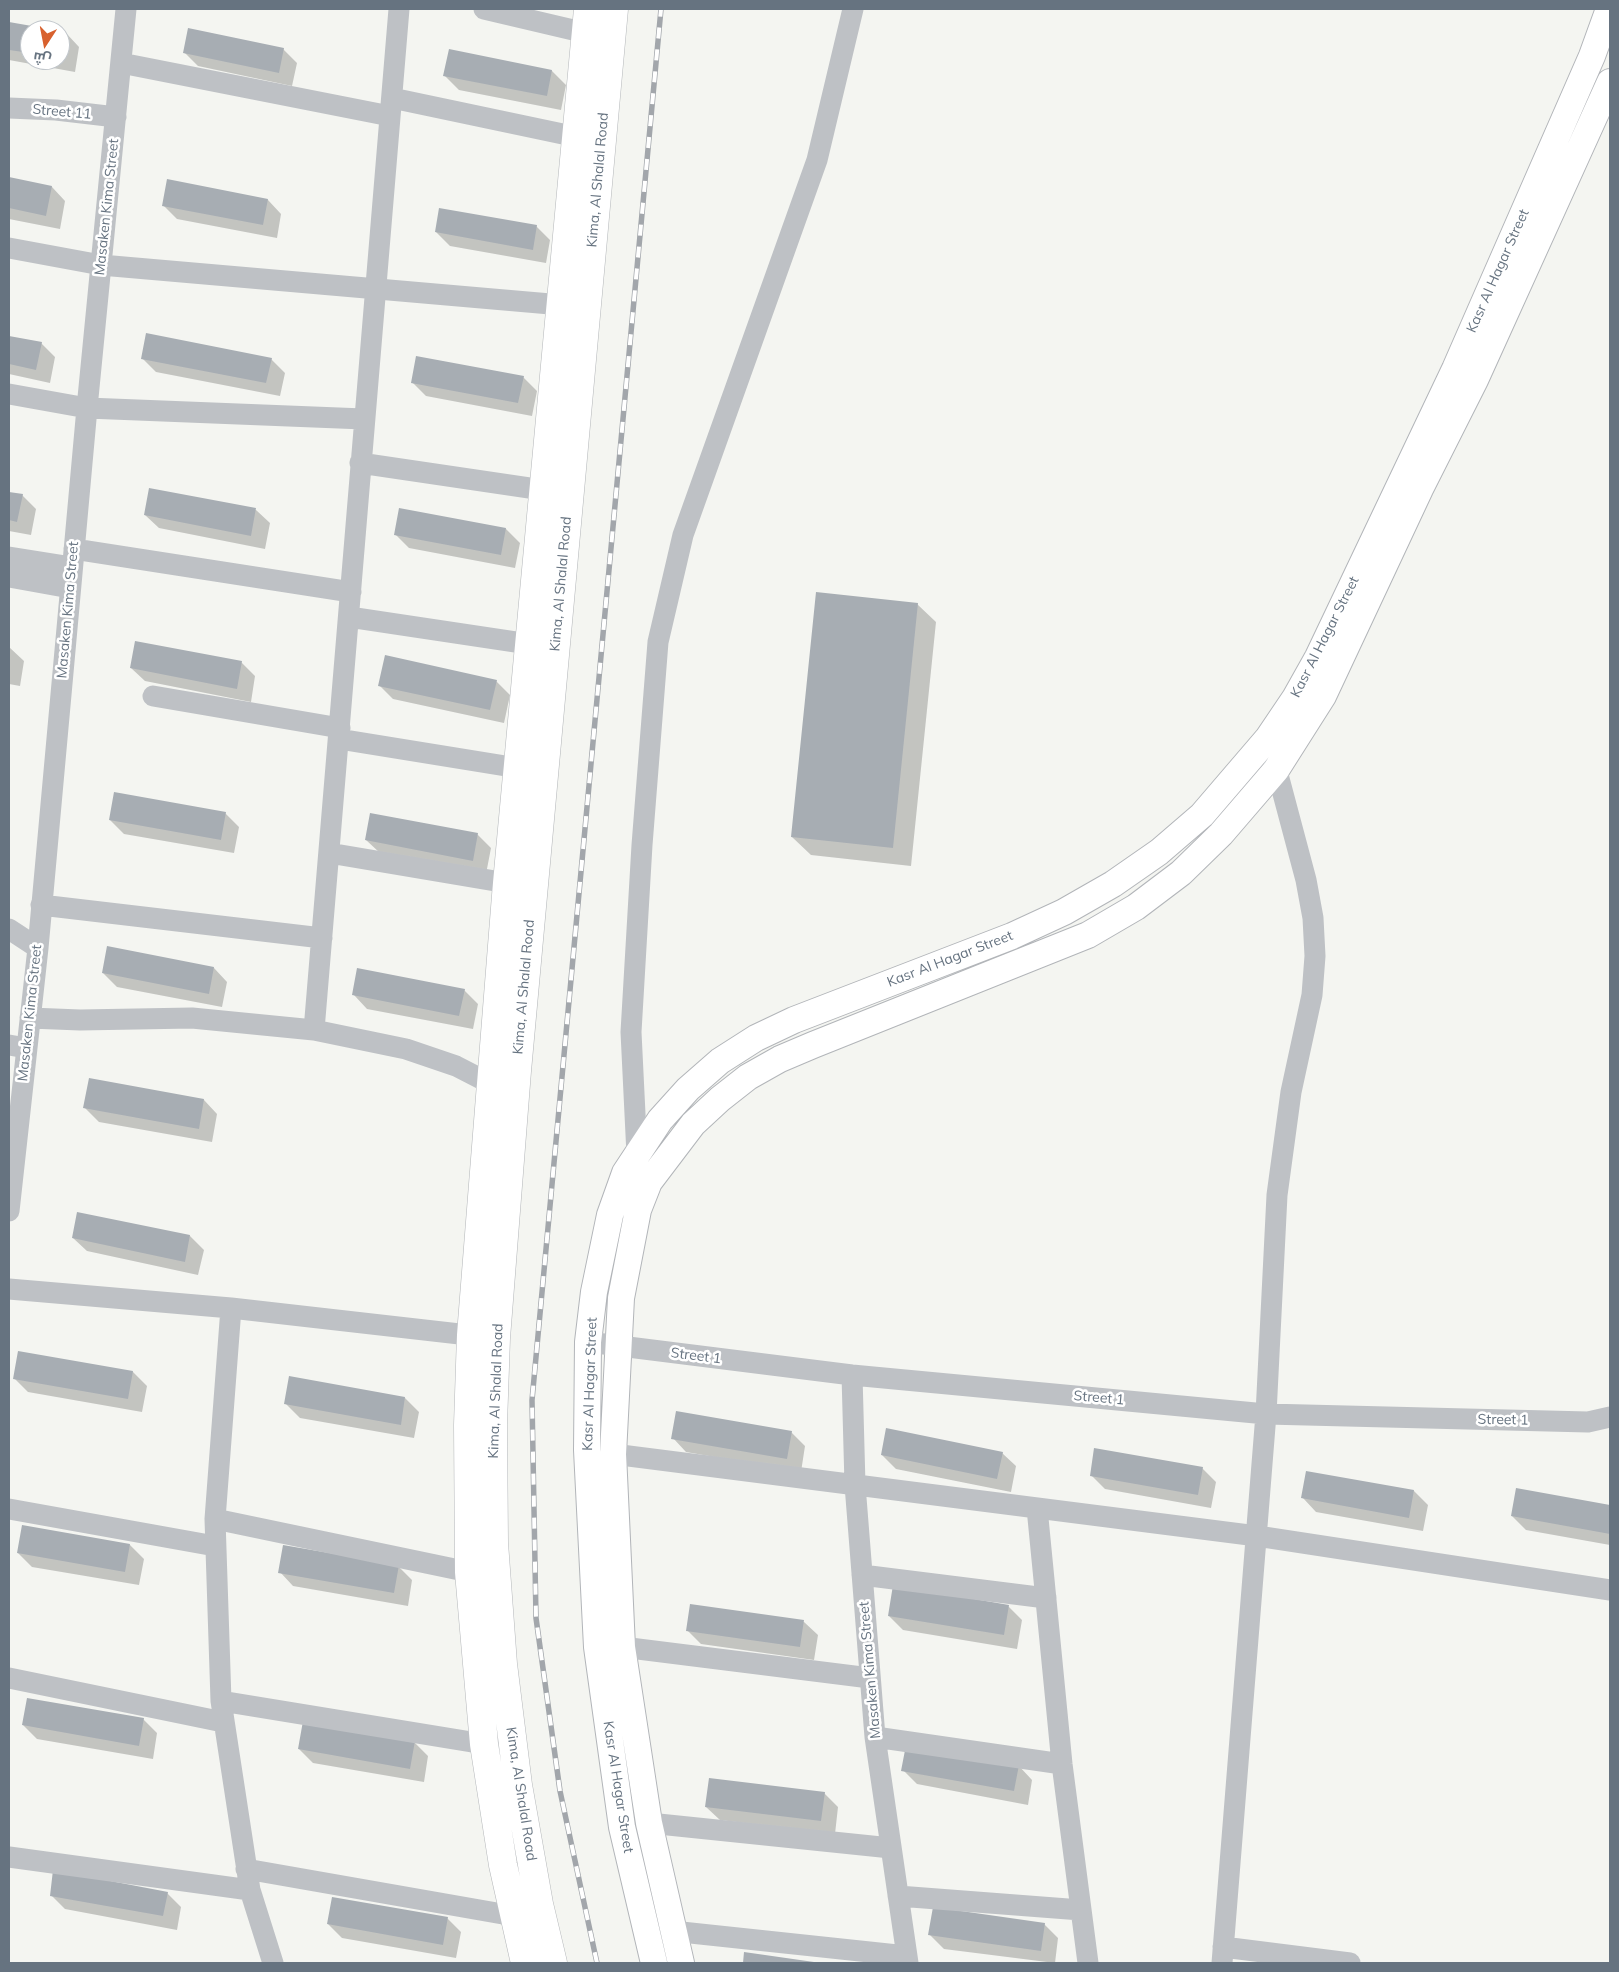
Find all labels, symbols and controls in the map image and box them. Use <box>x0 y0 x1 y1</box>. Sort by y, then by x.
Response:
north arrow <box>20 20 70 70</box>
text: ش <box>32 48 53 69</box>
street label: Street 11 <box>32 101 92 123</box>
street label: Kima, Al Shalal Road <box>584 112 612 248</box>
street label: Masaken Kima Street <box>91 138 123 276</box>
street label: Kasr Al Hagar Street <box>1463 207 1533 335</box>
street label: Kima, Al Shalal Road <box>547 516 575 652</box>
street label: Masaken Kima Street <box>54 541 82 679</box>
street label: Kasr Al Hagar Street <box>1287 574 1363 700</box>
street label: Kima, Al Shalal Road <box>510 919 538 1055</box>
street label: Kasr Al Hagar Street <box>885 927 1015 991</box>
street label: Masaken Kima Street <box>14 944 46 1082</box>
street label: Kasr Al Hagar Street <box>579 1317 601 1451</box>
street label: Kima, Al Shalal Road <box>485 1323 507 1459</box>
street label: Street 1 <box>670 1345 722 1367</box>
street label: Street 1 <box>1073 1387 1125 1409</box>
street label: Street 1 <box>1477 1411 1529 1429</box>
street label: Masaken Kima Street <box>856 1601 884 1739</box>
street label: Kasr Al Hagar Street <box>599 1720 637 1854</box>
street label: Kima, Al Shalal Road <box>502 1726 540 1862</box>

